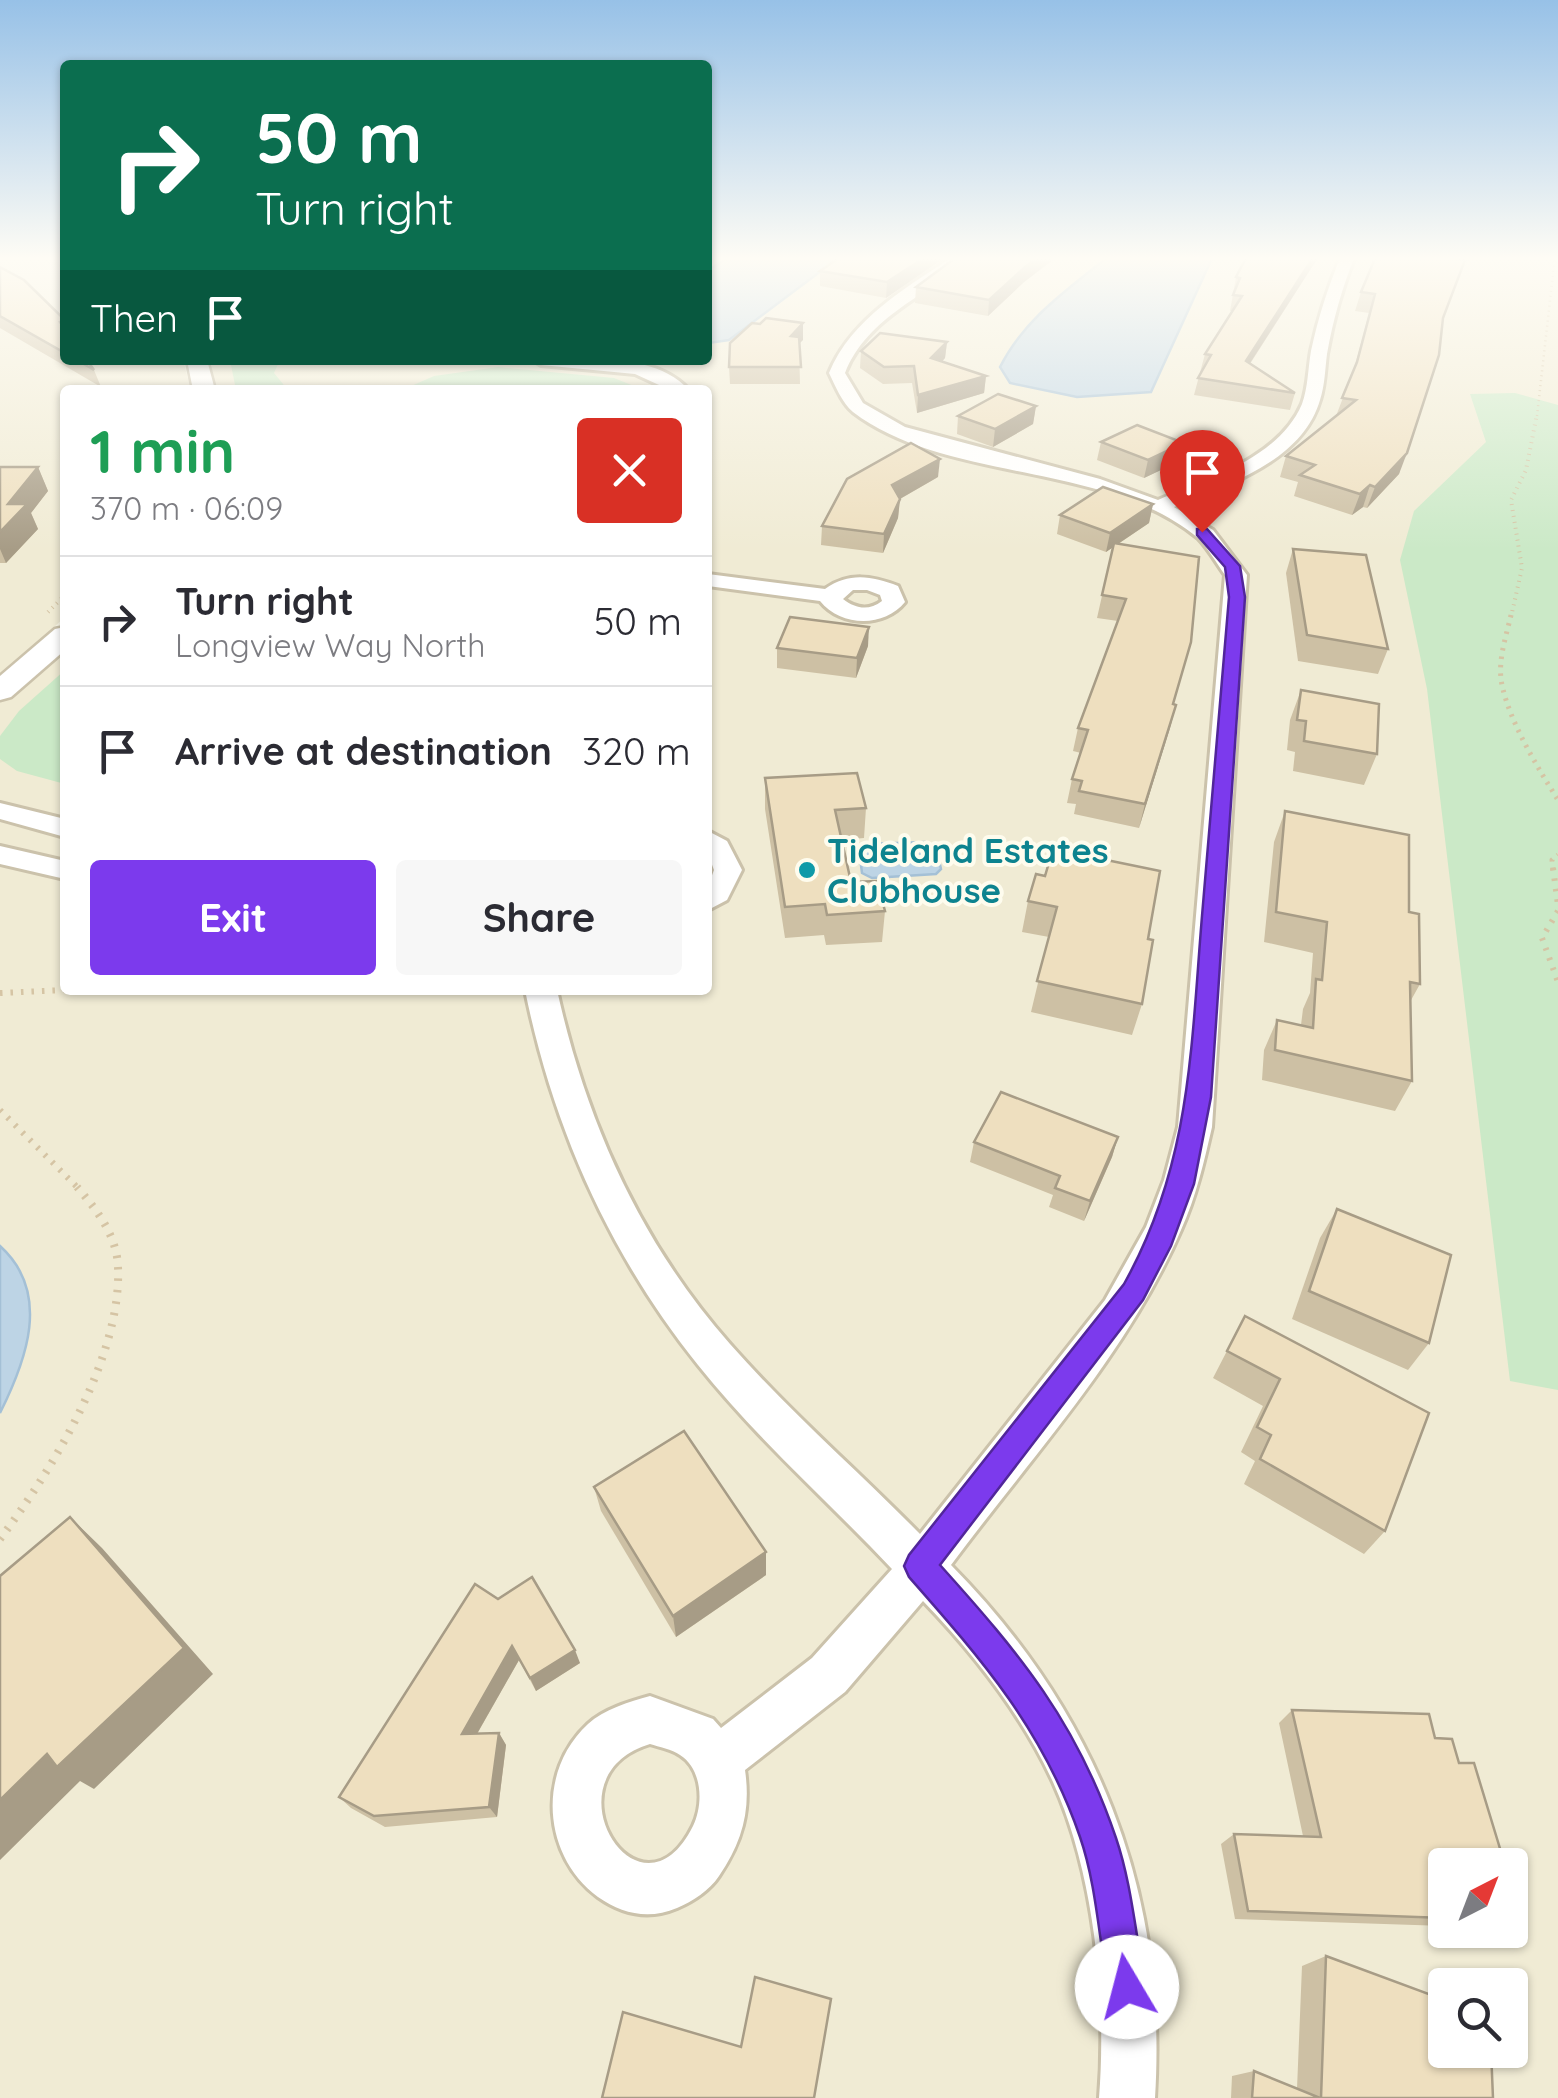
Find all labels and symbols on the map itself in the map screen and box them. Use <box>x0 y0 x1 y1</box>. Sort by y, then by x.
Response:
pin <box>1160 430 1245 533</box>
place label: Tideland Estates Clubhouse <box>827 828 1109 912</box>
marker: Tideland Estates Clubhouse <box>796 859 818 881</box>
north arrow <box>1428 1848 1528 1948</box>
position arrow <box>1075 1935 1179 2039</box>

